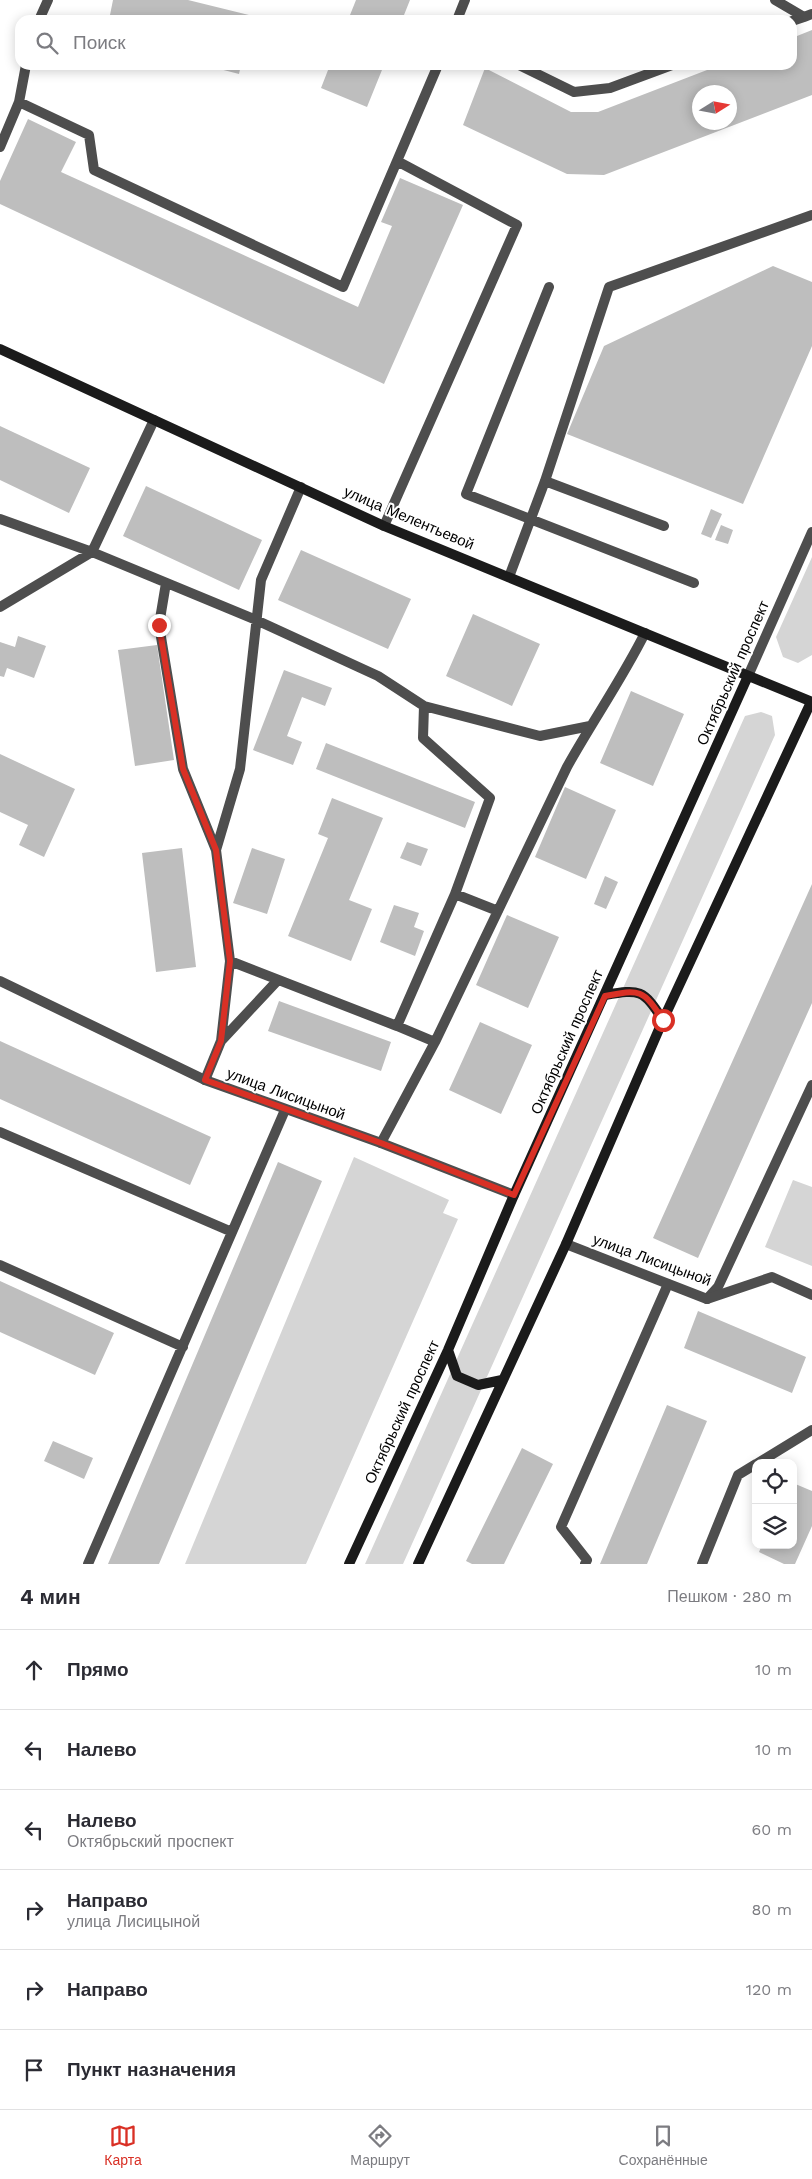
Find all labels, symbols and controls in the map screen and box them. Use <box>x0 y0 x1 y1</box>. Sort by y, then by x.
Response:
search box <box>15 15 797 70</box>
icon: search <box>33 29 61 57</box>
text: Поиск <box>73 31 126 54</box>
north arrow <box>692 85 737 130</box>
street label: улица Мелентьевой <box>341 482 477 554</box>
street label: Октябрьский проспект <box>693 598 773 748</box>
route end <box>148 614 171 637</box>
street label: Октябрьский проспект <box>527 967 607 1117</box>
route start <box>652 1009 675 1032</box>
street label: улица Лисицыной <box>224 1064 348 1124</box>
street label: улица Лисицыной <box>590 1230 714 1290</box>
street label: Октябрьский проспект <box>361 1337 443 1487</box>
map controls <box>752 1459 797 1549</box>
button: locate <box>752 1459 797 1504</box>
button: layers <box>752 1504 797 1549</box>
text: 4 мин <box>20 1584 81 1609</box>
text: Пешком · 280 m <box>667 1587 792 1606</box>
icon: ahead <box>20 1656 48 1684</box>
text: Прямо <box>67 1658 129 1681</box>
text: 10 m <box>755 1660 792 1679</box>
icon: left <box>20 1736 48 1764</box>
text: Налево <box>67 1738 137 1761</box>
text: 10 m <box>755 1740 792 1759</box>
text: Налево <box>67 1809 137 1832</box>
icon: left <box>20 1816 48 1844</box>
text: 60 m <box>752 1820 792 1839</box>
text: Октябрьский проспект <box>67 1832 234 1851</box>
text: Направо <box>67 1889 148 1912</box>
icon: right <box>20 1896 48 1924</box>
text: 80 m <box>751 1900 792 1919</box>
text: улица Лисицыной <box>67 1912 200 1931</box>
icon: right <box>20 1976 48 2004</box>
text: Направо <box>67 1978 148 2001</box>
text: 120 m <box>746 1980 792 1999</box>
icon: arrive <box>20 2056 48 2084</box>
text: Пункт назначения <box>67 2058 236 2081</box>
tab: Карта <box>104 2122 142 2168</box>
tab: Маршрут <box>350 2122 410 2168</box>
tab: Сохранённые <box>619 2122 708 2168</box>

